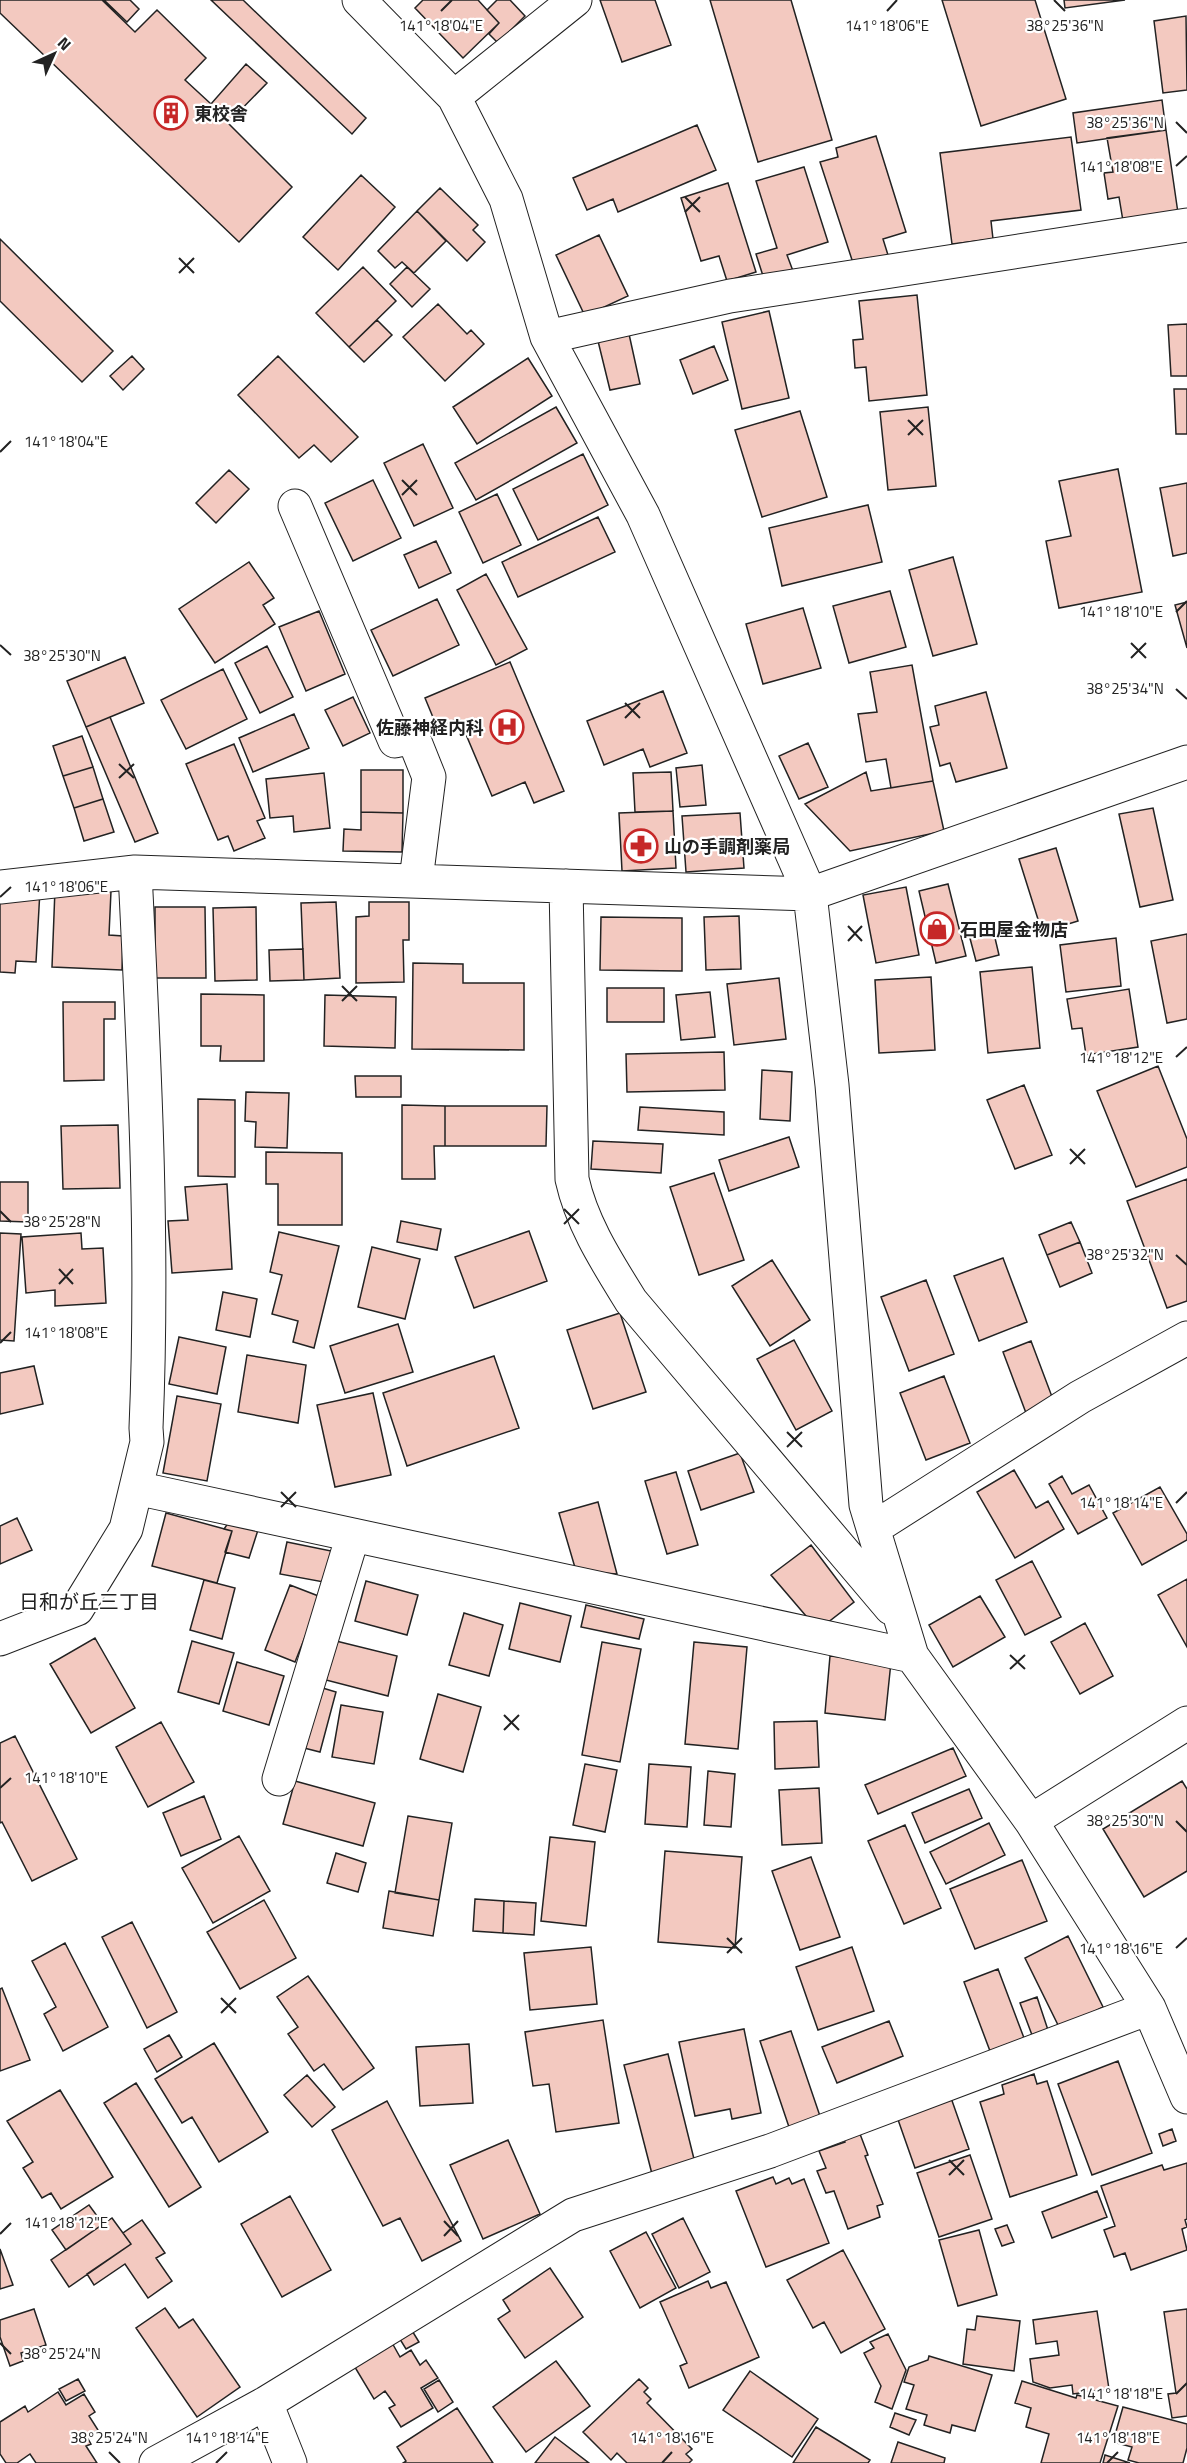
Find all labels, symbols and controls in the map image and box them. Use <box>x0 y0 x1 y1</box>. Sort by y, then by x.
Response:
text: 141°18'04"E <box>399 14 483 37</box>
text: 141°18'06"E <box>845 14 929 37</box>
text: 38°25'36"N <box>1026 14 1104 37</box>
north arrow <box>24 24 84 84</box>
text: N <box>52 31 77 56</box>
building icon: 東校舎 <box>153 95 189 131</box>
place label: 東校舎 <box>194 100 248 127</box>
text: 38°25'36"N <box>1086 111 1164 134</box>
text: 141°18'08"E <box>1079 155 1163 178</box>
text: 141°18'04"E <box>24 430 108 453</box>
text: 141°18'10"E <box>1079 600 1163 623</box>
text: 38°25'30"N <box>23 644 101 667</box>
text: 38°25'34"N <box>1086 677 1164 700</box>
hospital icon: 佐藤神経内科 <box>489 709 525 745</box>
place label: 佐藤神経内科 <box>376 714 484 741</box>
pharmacy icon: 山の手調剤薬局 <box>623 828 659 864</box>
place label: 山の手調剤薬局 <box>664 833 790 860</box>
text: 141°18'06"E <box>24 875 108 898</box>
shop icon: 石田屋金物店 <box>919 911 955 947</box>
place label: 石田屋金物店 <box>960 916 1068 943</box>
text: 141°18'12"E <box>1079 1046 1163 1069</box>
text: 38°25'28"N <box>23 1210 101 1233</box>
text: 38°25'32"N <box>1086 1243 1164 1266</box>
text: 141°18'08"E <box>24 1321 108 1344</box>
text: 141°18'14"E <box>1079 1491 1163 1514</box>
district label: 日和が丘三丁目 <box>19 1586 159 1617</box>
text: 141°18'10"E <box>24 1766 108 1789</box>
text: 38°25'30"N <box>1086 1809 1164 1832</box>
text: 141°18'16"E <box>1079 1937 1163 1960</box>
text: 141°18'12"E <box>24 2211 108 2234</box>
text: 38°25'24"N <box>23 2342 101 2365</box>
text: 141°18'18"E <box>1079 2382 1163 2405</box>
text: 38°25'24"N <box>70 2426 148 2449</box>
text: 141°18'14"E <box>185 2426 269 2449</box>
text: 141°18'16"E <box>630 2426 714 2449</box>
text: 141°18'18"E <box>1076 2426 1160 2449</box>

